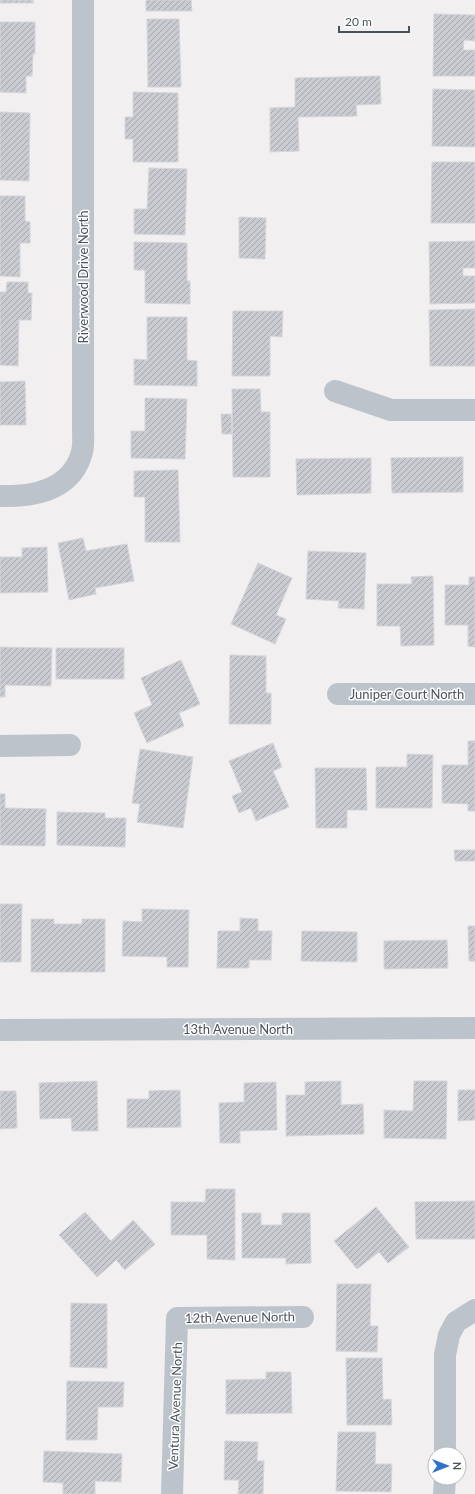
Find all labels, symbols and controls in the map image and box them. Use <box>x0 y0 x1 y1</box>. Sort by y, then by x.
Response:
scale bar <box>339 8 409 34</box>
text: 20 m <box>345 14 372 29</box>
street label: Riverwood Drive North <box>75 211 91 343</box>
street label: Juniper Court North <box>350 686 464 702</box>
street label: 13th Avenue North <box>183 1021 293 1037</box>
street label: 12th Avenue North <box>185 1308 295 1326</box>
street label: Ventura Avenue North <box>165 1342 185 1470</box>
north arrow <box>427 1446 467 1486</box>
text: N <box>451 1462 464 1470</box>

